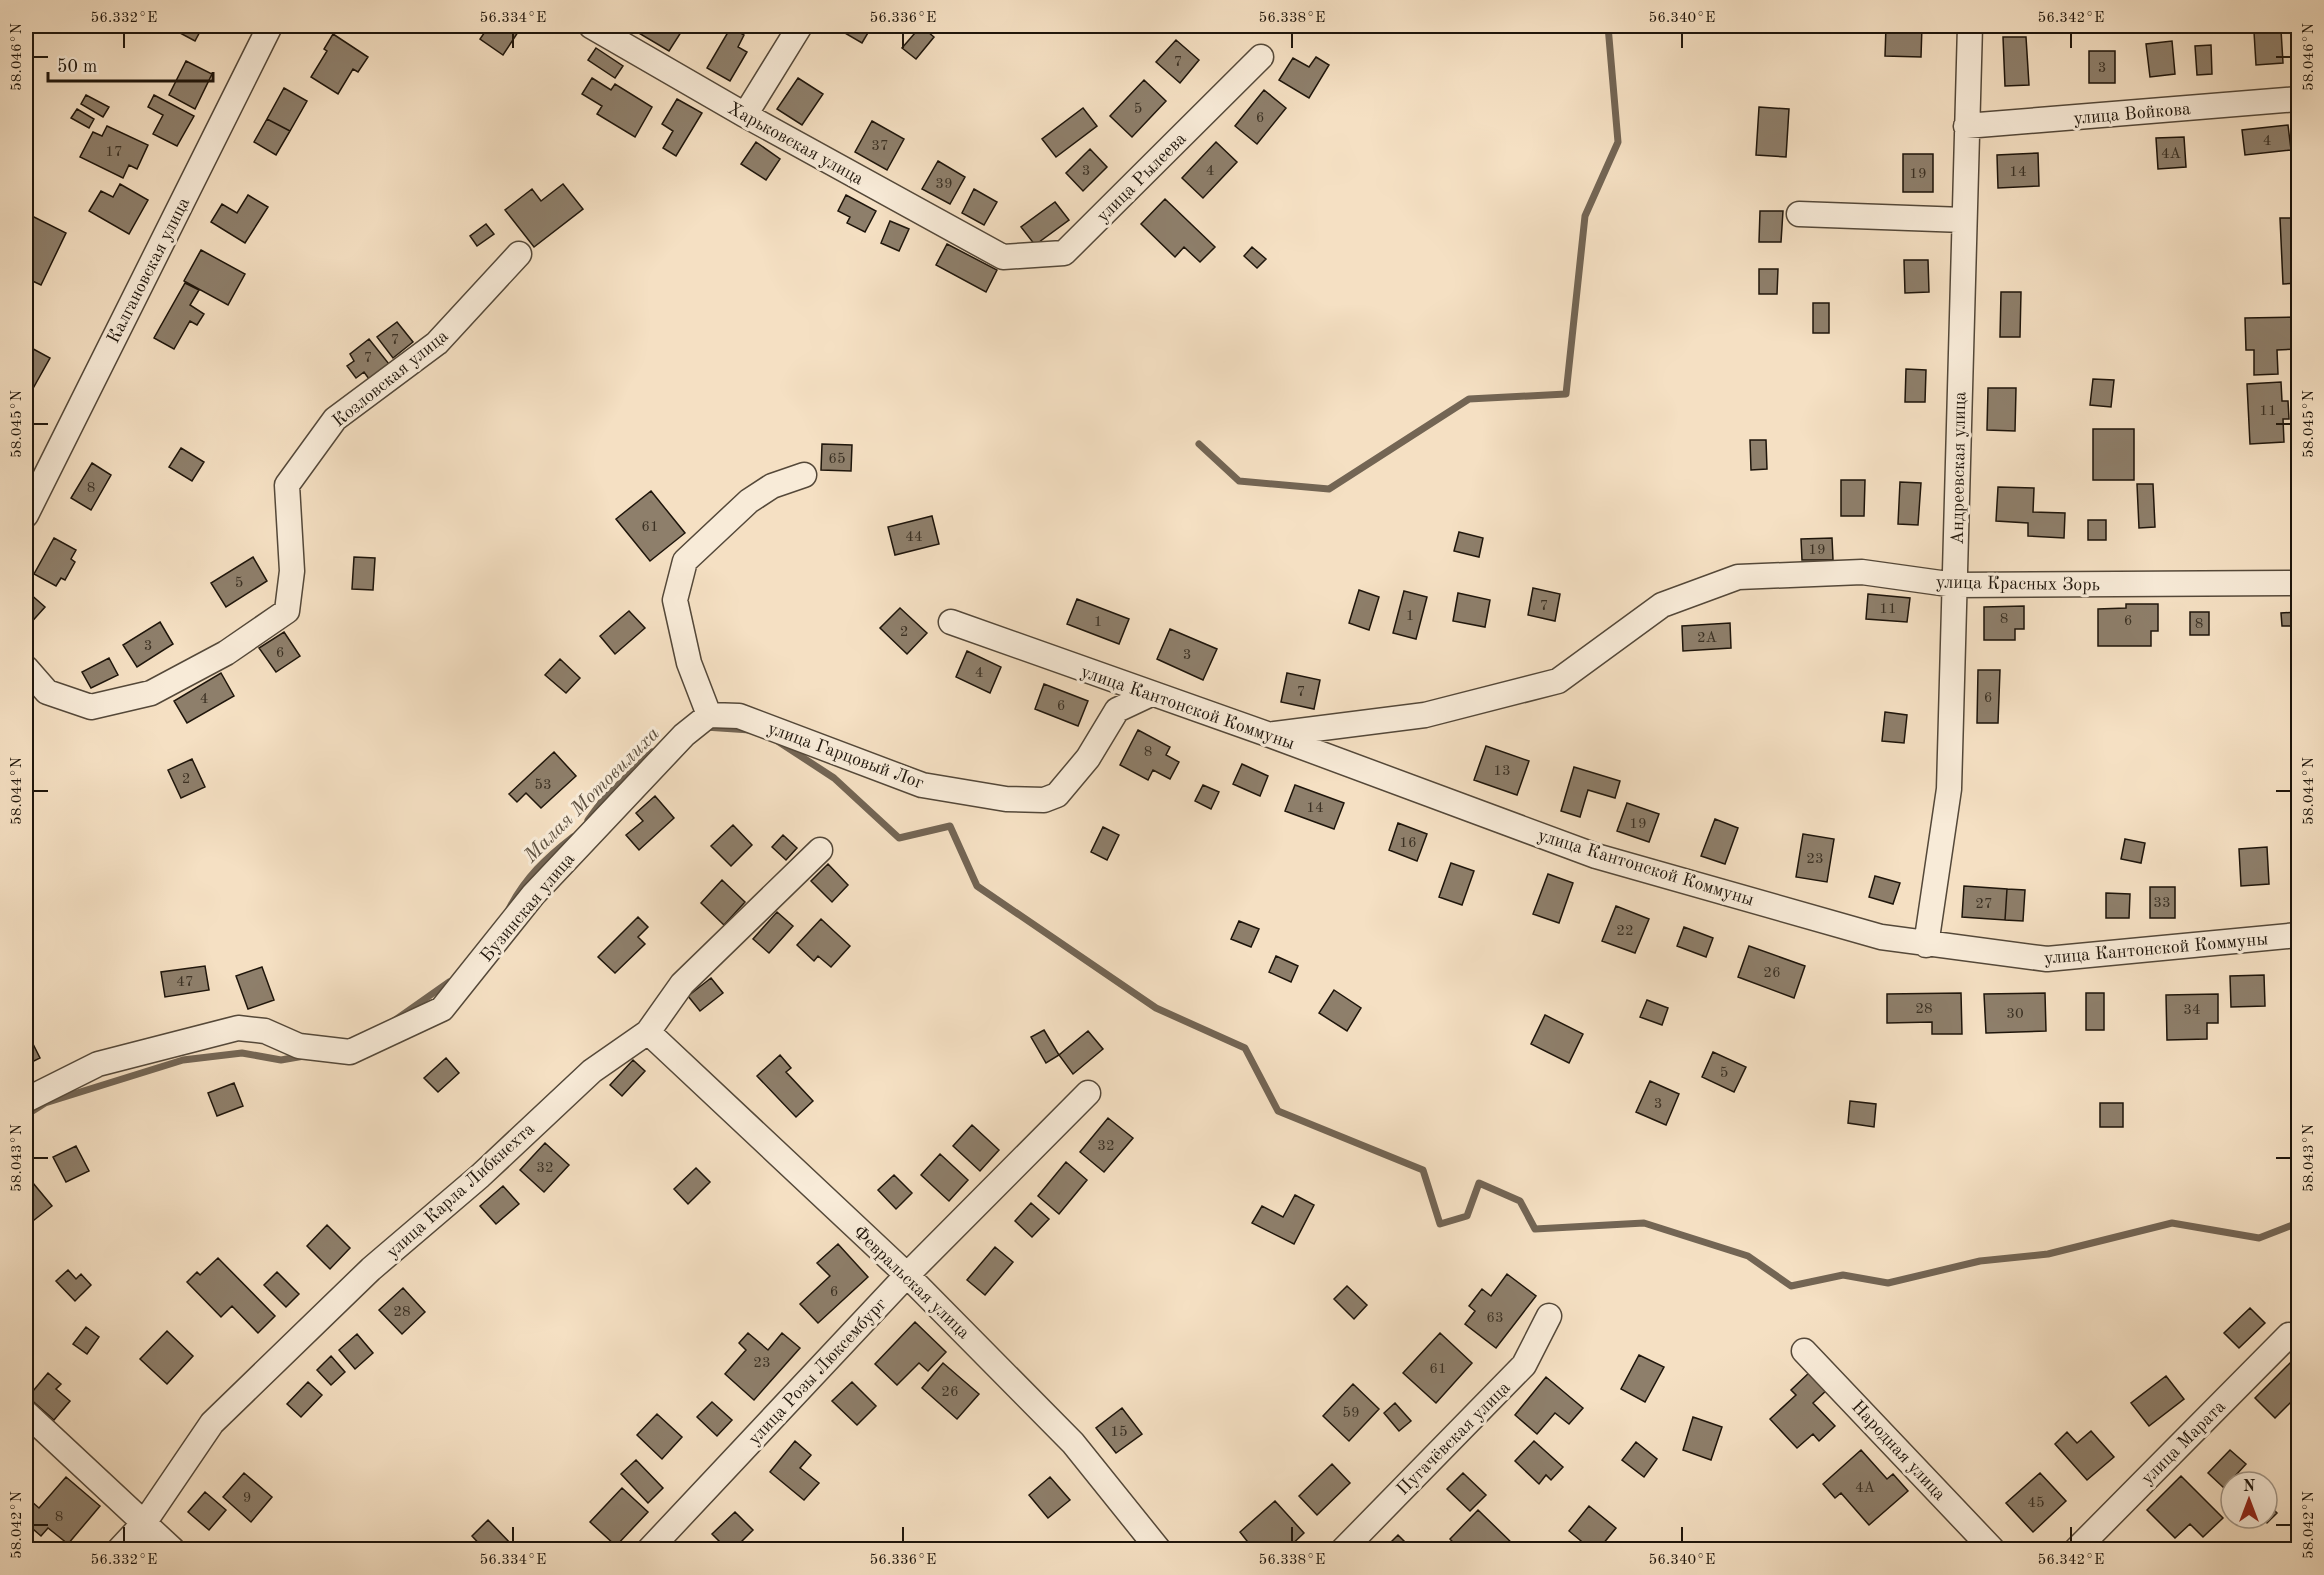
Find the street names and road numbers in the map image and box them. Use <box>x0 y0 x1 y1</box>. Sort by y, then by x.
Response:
street label: Харьковская улица <box>725 99 866 189</box>
street label: улица Войкова <box>2073 100 2192 128</box>
street label: улица Рылеева <box>1093 129 1190 226</box>
street label: Калгановская улица <box>104 195 193 346</box>
street label: Козловская улица <box>330 327 452 431</box>
street label: Андреевская улица <box>1949 391 1969 545</box>
street label: улица Красных Зорь <box>1936 574 2100 594</box>
street label: улица Кантонской Коммуны <box>1078 663 1297 753</box>
street label: улица Гарцовый Лог <box>765 719 926 793</box>
street label: улица Кантонской Коммуны <box>1536 826 1756 909</box>
street label: Бузинская улица <box>477 850 578 965</box>
street label: улица Кантонской Коммуны <box>2043 930 2269 968</box>
street label: улица Карла Либкнехта <box>383 1120 538 1262</box>
street label: Февральская улица <box>850 1223 973 1343</box>
street label: улица Розы Люксембург <box>745 1295 890 1448</box>
street label: Пугачёвская улица <box>1394 1379 1514 1499</box>
street label: Народная улица <box>1848 1397 1949 1504</box>
street label: улица Марата <box>2138 1397 2229 1488</box>

